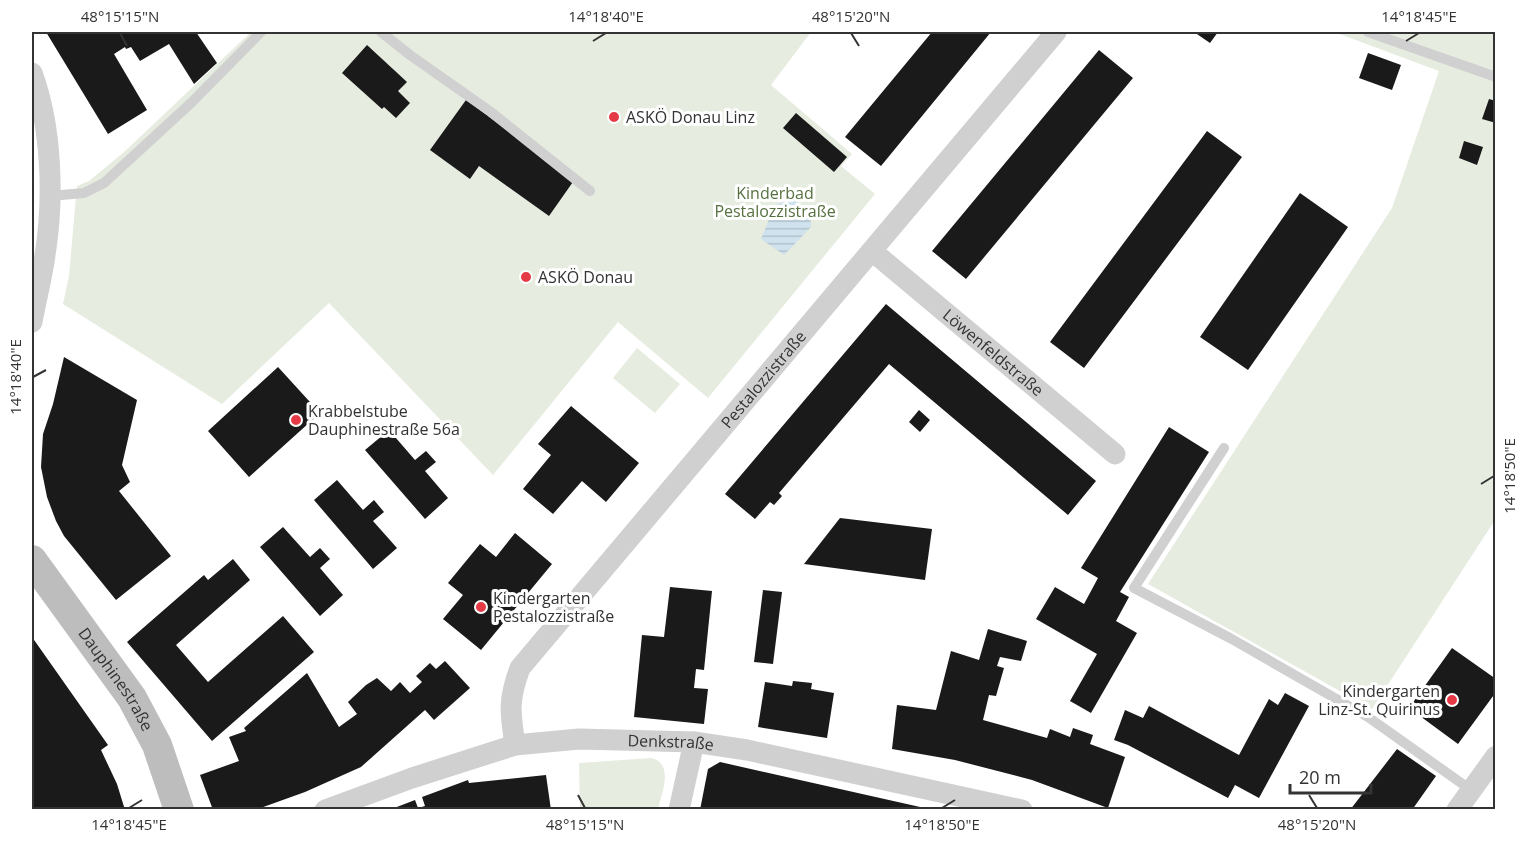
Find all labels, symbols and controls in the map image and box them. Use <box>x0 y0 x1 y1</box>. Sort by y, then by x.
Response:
text: 48°15'15"N <box>81 6 159 26</box>
text: 14°18'40"E <box>568 6 644 26</box>
text: 48°15'20"N <box>812 6 890 26</box>
text: 14°18'45"E <box>1381 6 1457 26</box>
place label: ASKÖ Donau Linz <box>626 106 755 128</box>
marker: ASKÖ Donau Linz <box>607 110 621 124</box>
park label: Kinderbad Pestalozzistraße <box>714 182 836 222</box>
place label: ASKÖ Donau <box>538 266 633 288</box>
marker: ASKÖ Donau <box>519 270 533 284</box>
street label: Löwenfeldstraße <box>938 304 1048 401</box>
street label: Pestalozzistraße <box>716 326 811 433</box>
text: 14°18'40"E <box>5 339 25 415</box>
place label: Krabbelstube Dauphinestraße 56a <box>308 400 460 440</box>
marker: Krabbelstube Dauphinestraße 56a <box>289 413 303 427</box>
text: 14°18'50"E <box>1499 438 1519 514</box>
place label: Kindergarten Pestalozzistraße <box>493 587 614 627</box>
marker: Kindergarten Pestalozzistraße <box>474 600 488 614</box>
street label: Dauphinestraße <box>73 623 159 735</box>
place label: Kindergarten Linz-St. Quirinus <box>1318 680 1440 720</box>
marker: Kindergarten Linz-St. Quirinus <box>1445 693 1459 707</box>
street label: Denkstraße <box>627 729 716 756</box>
scale bar <box>1290 757 1371 795</box>
text: 20 m <box>1299 765 1341 789</box>
text: 14°18'45"E <box>91 814 167 834</box>
text: 48°15'15"N <box>546 814 624 834</box>
text: 14°18'50"E <box>904 814 980 834</box>
text: 48°15'20"N <box>1278 814 1356 834</box>

